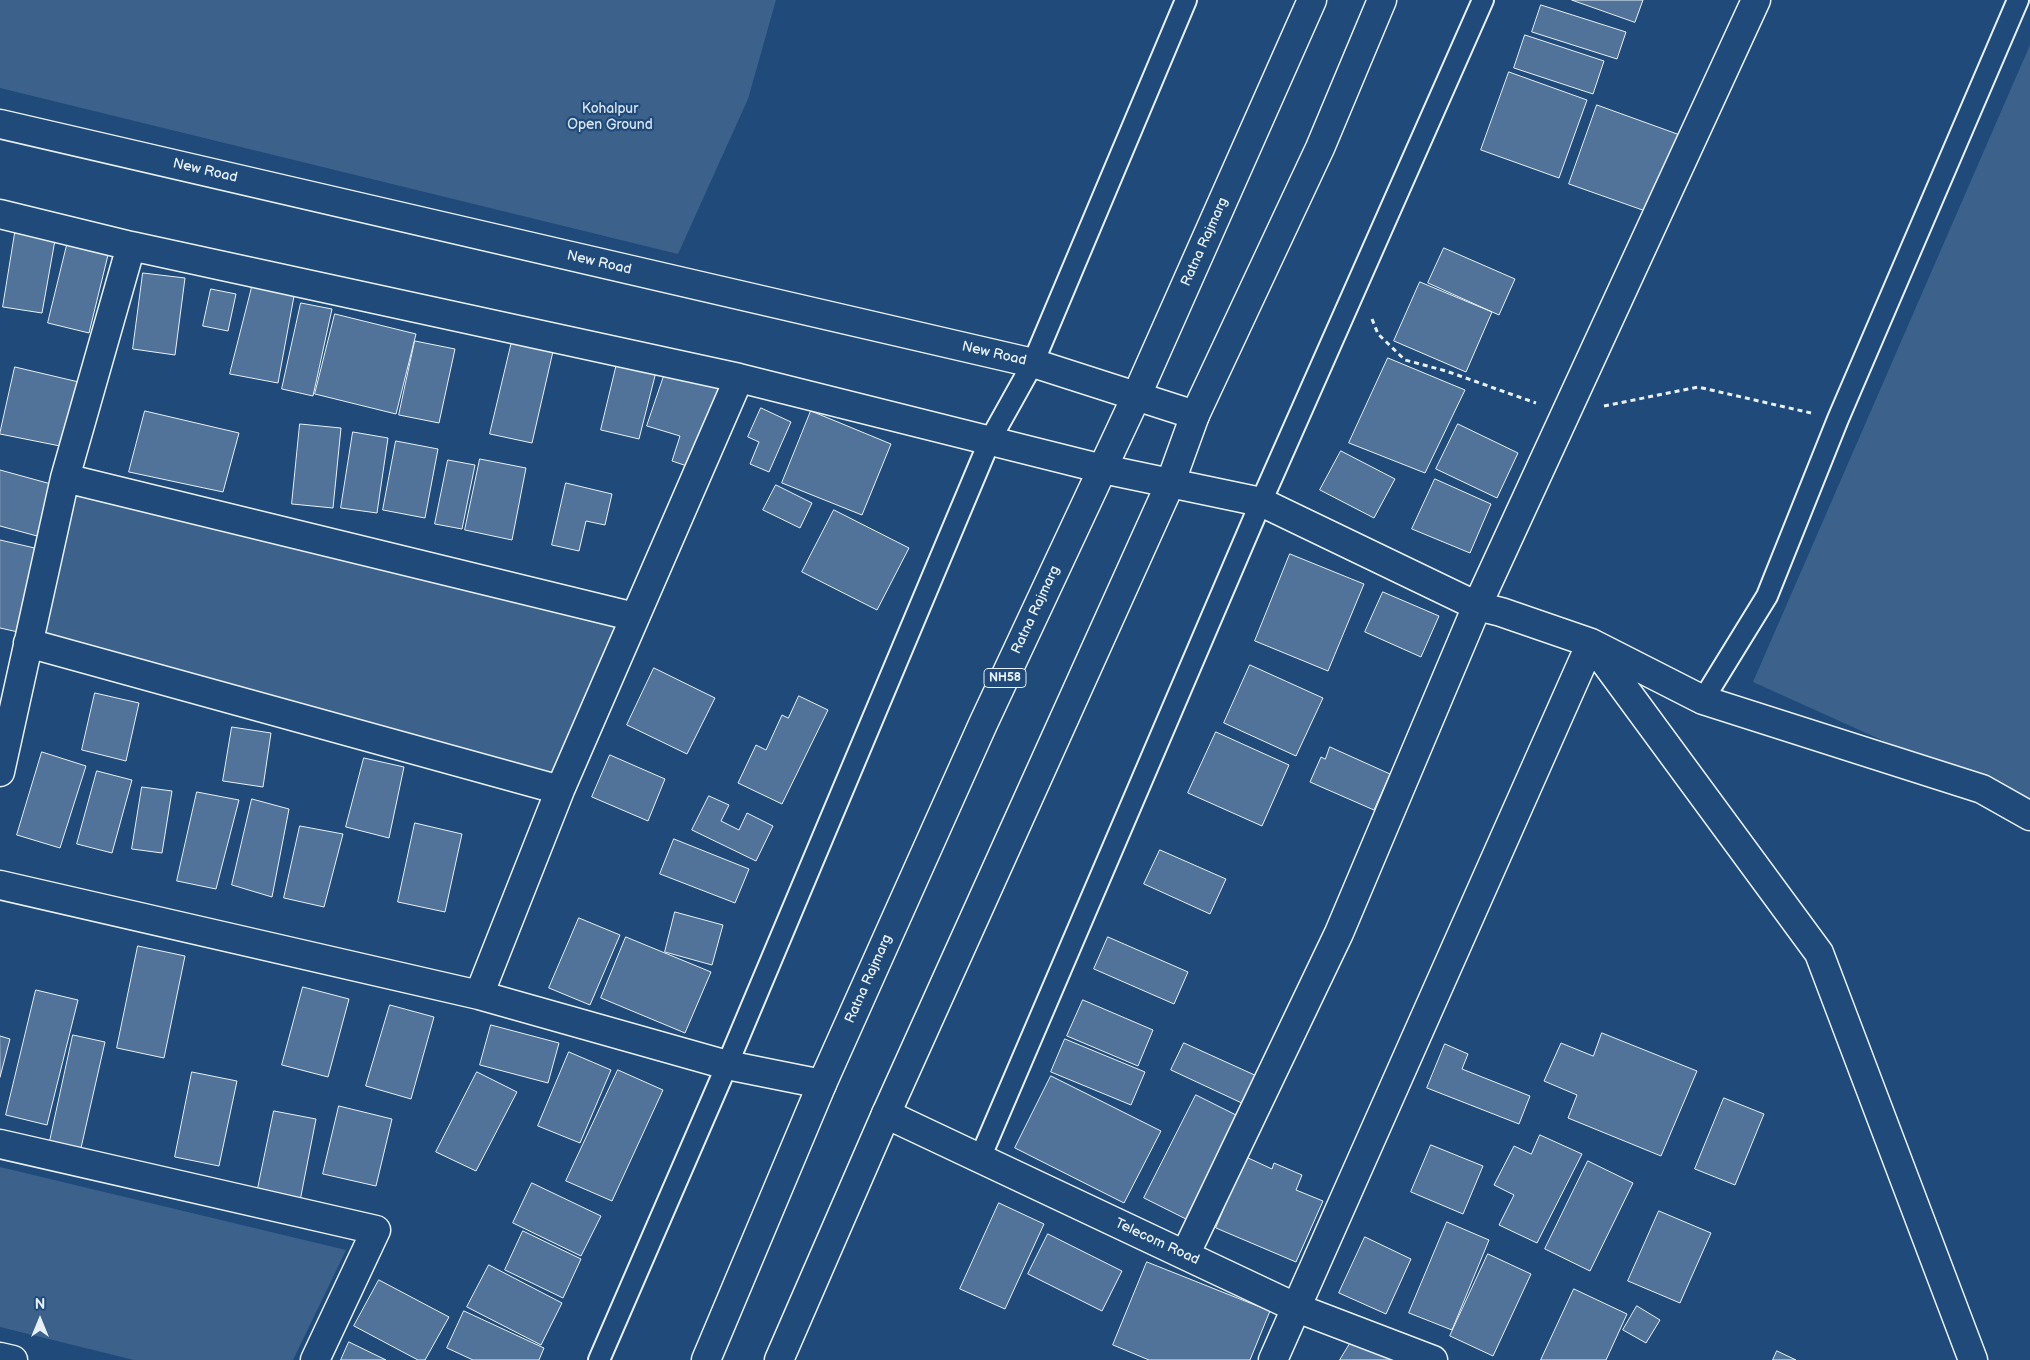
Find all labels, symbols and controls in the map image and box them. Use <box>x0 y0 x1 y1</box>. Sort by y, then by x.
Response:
park label: Kohalpur Open Ground <box>567 101 653 134</box>
street label: New Road <box>171 155 239 187</box>
street label: Ratna Rajmarg <box>1178 195 1232 289</box>
street label: New Road <box>565 247 633 279</box>
street label: New Road <box>960 338 1028 370</box>
street label: Ratna Rajmarg <box>1008 563 1064 657</box>
road number: NH58 <box>984 668 1026 688</box>
street label: Ratna Rajmarg <box>842 932 896 1026</box>
street label: Telecom Road <box>1112 1215 1202 1269</box>
north arrow <box>15 1295 65 1345</box>
text: N <box>35 1296 45 1313</box>

